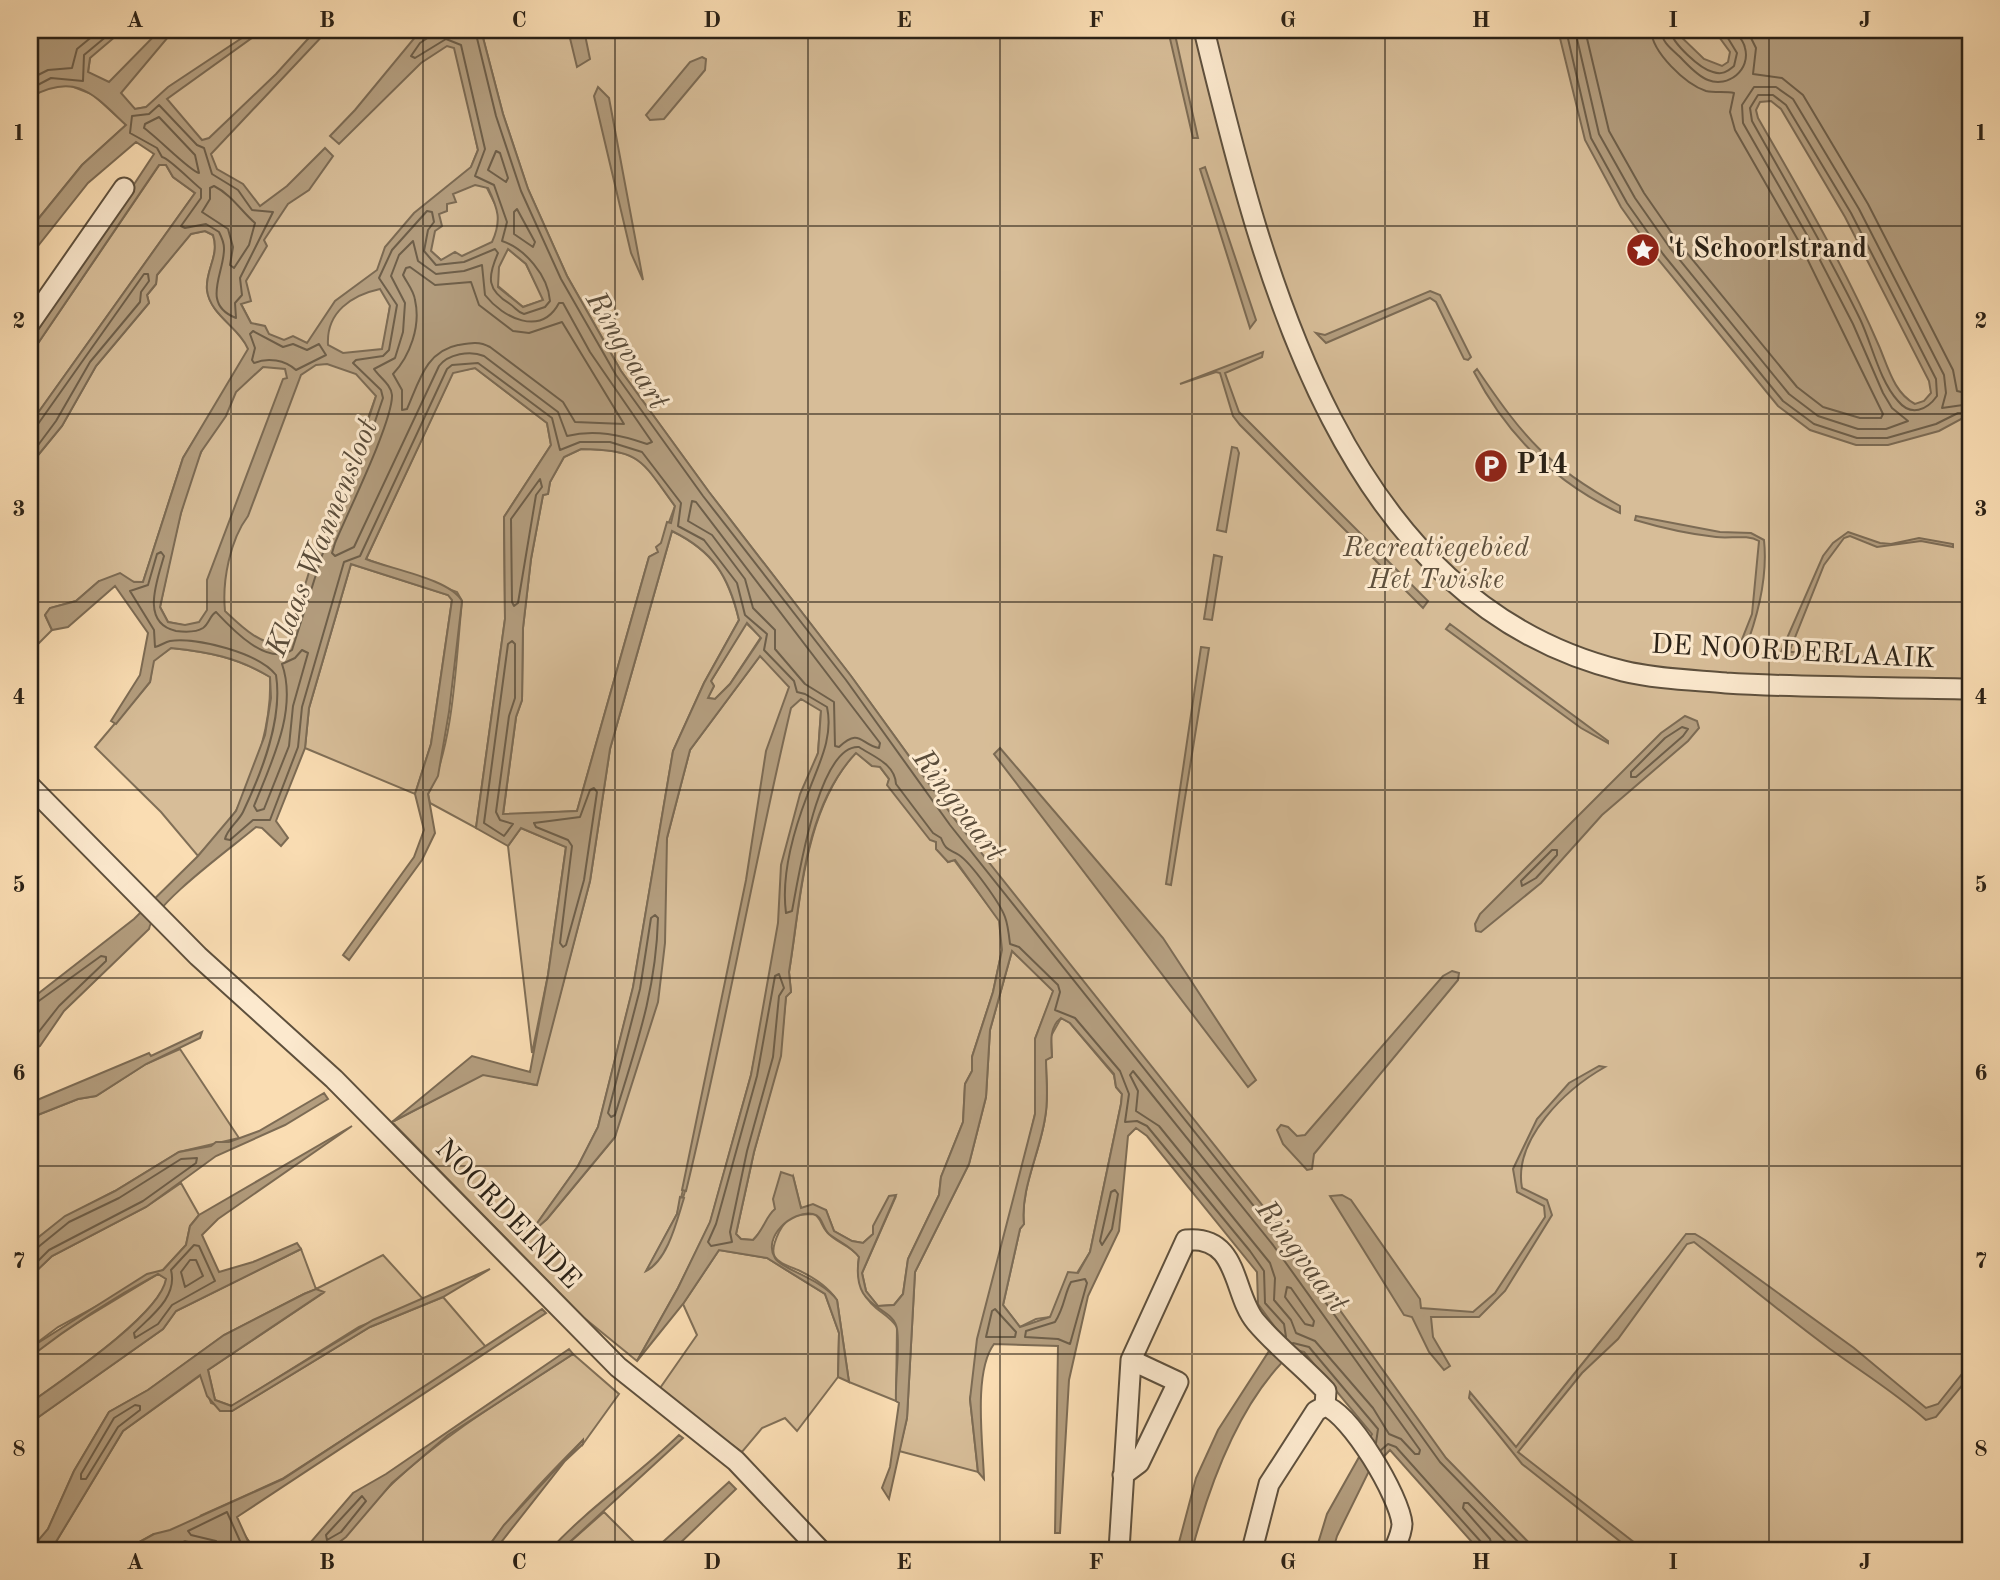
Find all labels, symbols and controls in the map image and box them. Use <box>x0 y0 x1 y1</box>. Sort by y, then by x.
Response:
text: A <box>126 9 144 32</box>
text: B <box>319 9 335 32</box>
text: C <box>511 9 527 32</box>
text: D <box>703 9 721 32</box>
text: E <box>896 9 912 32</box>
text: F <box>1088 9 1104 32</box>
text: G <box>1280 9 1296 32</box>
text: H <box>1472 9 1490 32</box>
text: I <box>1668 9 1678 32</box>
text: J <box>1859 9 1871 32</box>
text: 1 <box>12 122 26 145</box>
text: 1 <box>1974 122 1988 145</box>
place icon: 't Schoorlstrand <box>1624 231 1662 269</box>
place label: 't Schoorlstrand <box>1668 236 1867 264</box>
water label: Ringvaart <box>579 286 673 416</box>
text: 2 <box>12 310 26 333</box>
text: 2 <box>1974 310 1988 333</box>
water label: Klaas Wannensloot <box>261 415 384 662</box>
parking icon: P14 <box>1472 447 1510 485</box>
place label: P14 <box>1516 452 1568 480</box>
text: 3 <box>12 498 26 521</box>
text: 3 <box>1974 498 1988 521</box>
park label: Recreatiegebied Het Twiske <box>1342 535 1529 595</box>
street label: DE NOORDERLAAIK <box>1650 632 1936 674</box>
text: 4 <box>12 686 26 709</box>
text: 4 <box>1974 686 1988 709</box>
water label: Ringvaart <box>906 743 1010 868</box>
text: 5 <box>12 874 26 897</box>
text: 5 <box>1974 874 1988 897</box>
text: 6 <box>12 1062 26 1085</box>
text: 6 <box>1974 1062 1988 1085</box>
street label: NOORDEINDE <box>429 1135 585 1295</box>
water label: Ringvaart <box>1249 1194 1353 1319</box>
text: 7 <box>12 1250 26 1273</box>
text: 7 <box>1974 1250 1988 1273</box>
text: 8 <box>12 1438 26 1461</box>
text: 8 <box>1974 1438 1988 1461</box>
text: A <box>126 1551 144 1574</box>
text: B <box>319 1551 335 1574</box>
text: C <box>511 1551 527 1574</box>
text: D <box>703 1551 721 1574</box>
text: E <box>896 1551 912 1574</box>
text: F <box>1088 1551 1104 1574</box>
text: G <box>1280 1551 1296 1574</box>
text: H <box>1472 1551 1490 1574</box>
text: I <box>1668 1551 1678 1574</box>
text: J <box>1859 1551 1871 1574</box>

